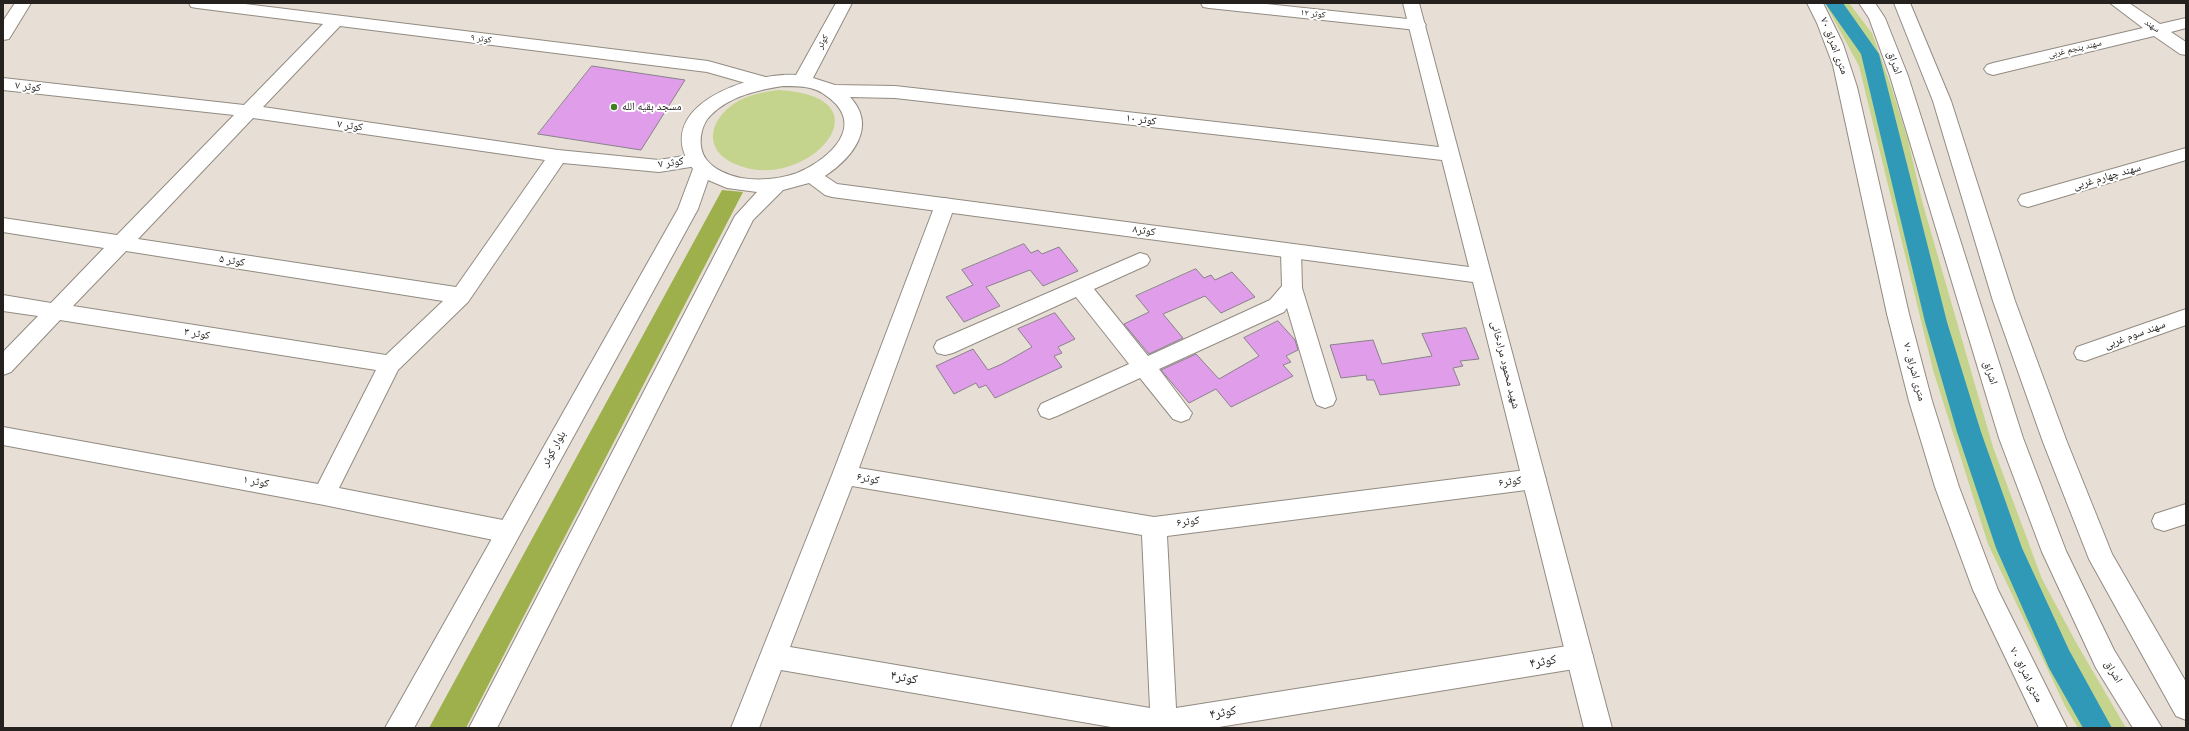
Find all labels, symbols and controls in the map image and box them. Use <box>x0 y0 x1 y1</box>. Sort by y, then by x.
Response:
street label: کوثر ۱۲ <box>1300 7 1326 21</box>
street label: ۷۰ متری اشراق <box>1817 16 1851 76</box>
street label: سهند <box>2142 17 2162 35</box>
street label: کوثر ۹ <box>470 32 492 46</box>
street label: کوثر <box>815 33 831 51</box>
street label: سهند پنجم غربی <box>2047 38 2103 60</box>
street label: اشراق <box>1884 49 1904 77</box>
street label: کوثر ۷ <box>14 79 42 95</box>
place label: مسجد بقیه الله <box>622 100 682 114</box>
marker: مسجد بقیه الله <box>609 102 619 112</box>
street label: کوثر ۱۰ <box>1125 112 1157 128</box>
street label: کوثر ۷ <box>336 118 364 134</box>
street label: کوثر ۷ <box>657 155 685 171</box>
street label: سهند چهارم غربی <box>2072 161 2142 193</box>
street label: کوثر۸ <box>1132 223 1156 239</box>
street label: کوثر ۵ <box>218 252 246 270</box>
street label: سهند سوم غربی <box>2103 318 2167 352</box>
street label: شهید محمود مرادخانی <box>1488 320 1522 410</box>
street label: کوثر ۳ <box>183 325 211 343</box>
street label: ۷۰ متری اشراق <box>1900 341 1928 403</box>
street label: اشراق <box>1980 360 2000 386</box>
street label: بلوار کوثر <box>539 429 569 469</box>
street label: کوثر۶ <box>856 471 880 487</box>
street label: کوثر ۱ <box>242 473 270 491</box>
street label: کوثر۶ <box>1498 474 1522 490</box>
street label: کوثر۶ <box>1176 514 1200 530</box>
street label: ۷۰ متری اشراق <box>2007 645 2045 705</box>
street label: کوثر۴ <box>1528 652 1558 672</box>
street label: اشراق <box>2101 658 2125 686</box>
street label: کوثر۴ <box>889 668 919 688</box>
street label: کوثر۴ <box>1208 703 1238 723</box>

